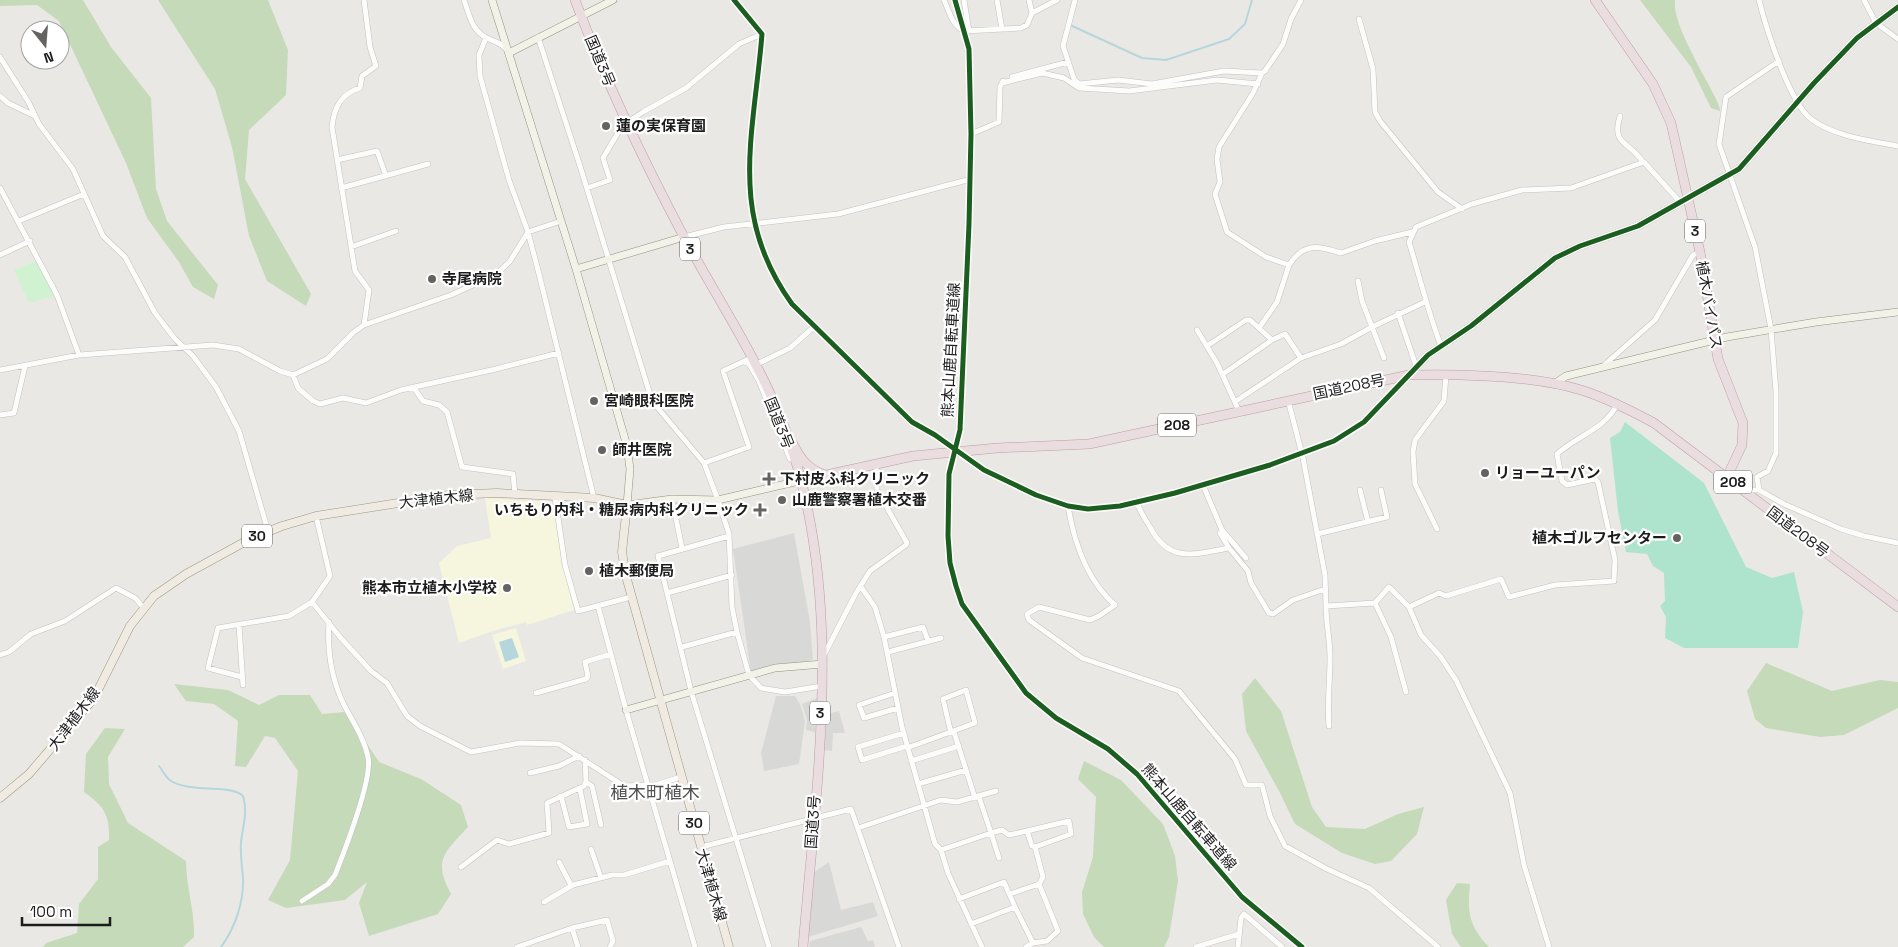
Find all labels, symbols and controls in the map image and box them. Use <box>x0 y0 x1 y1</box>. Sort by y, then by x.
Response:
north arrow <box>20 20 70 70</box>
street label: 国道3号 <box>581 32 620 89</box>
text: N <box>42 47 56 67</box>
place label: 蓮の実保育園 <box>616 116 706 135</box>
marker: 蓮の実保育園 <box>600 120 612 132</box>
road number: 3 <box>1685 220 1705 242</box>
road number: 3 <box>680 238 700 260</box>
street label: 植木バイパス <box>1692 259 1727 351</box>
place label: 寺尾病院 <box>442 269 502 288</box>
marker: 寺尾病院 <box>426 273 438 285</box>
street label: 熊本山鹿自転車道線 <box>937 282 964 418</box>
street label: 国道208号 <box>1311 370 1387 403</box>
place label: 宮崎眼科医院 <box>604 391 694 410</box>
street label: 国道3号 <box>761 394 798 451</box>
marker: 宮崎眼科医院 <box>588 395 600 407</box>
road number: 208 <box>1158 414 1196 436</box>
place label: 師井医院 <box>612 440 672 459</box>
marker: 師井医院 <box>596 444 608 456</box>
place label: リョーユーパン <box>1495 463 1601 482</box>
marker: リョーユーパン <box>1479 467 1491 479</box>
place label: 下村皮ふ科クリニック <box>780 469 930 488</box>
road number: 208 <box>1714 471 1752 494</box>
marker: 下村皮ふ科クリニック <box>762 472 776 486</box>
street label: 大津植木線 <box>398 485 474 512</box>
place label: 山鹿警察署植木交番 <box>792 490 927 509</box>
marker: 山鹿警察署植木交番 <box>776 494 788 506</box>
place label: いちもり内科・糖尿病内科クリニック <box>494 500 749 519</box>
street label: 国道208号 <box>1763 502 1833 561</box>
marker: いちもり内科・糖尿病内科クリニック <box>753 503 767 517</box>
road number: 30 <box>242 524 272 548</box>
place label: 植木ゴルフセンター <box>1532 528 1667 547</box>
marker: 植木ゴルフセンター <box>1671 532 1683 544</box>
place label: 植木郵便局 <box>599 561 674 580</box>
marker: 植木郵便局 <box>583 565 595 577</box>
place label: 熊本市立植木小学校 <box>362 578 497 597</box>
marker: 熊本市立植木小学校 <box>501 582 513 594</box>
street label: 大津植木線 <box>43 683 104 754</box>
road number: 3 <box>810 701 830 724</box>
street label: 熊本山鹿自転車道線 <box>1138 759 1241 874</box>
district label: 植木町植木 <box>610 781 700 804</box>
street label: 国道3号 <box>801 794 824 850</box>
road number: 30 <box>679 811 709 834</box>
street label: 大津植木線 <box>692 846 731 924</box>
scale bar <box>22 894 110 926</box>
text: 100 m <box>30 902 72 921</box>

